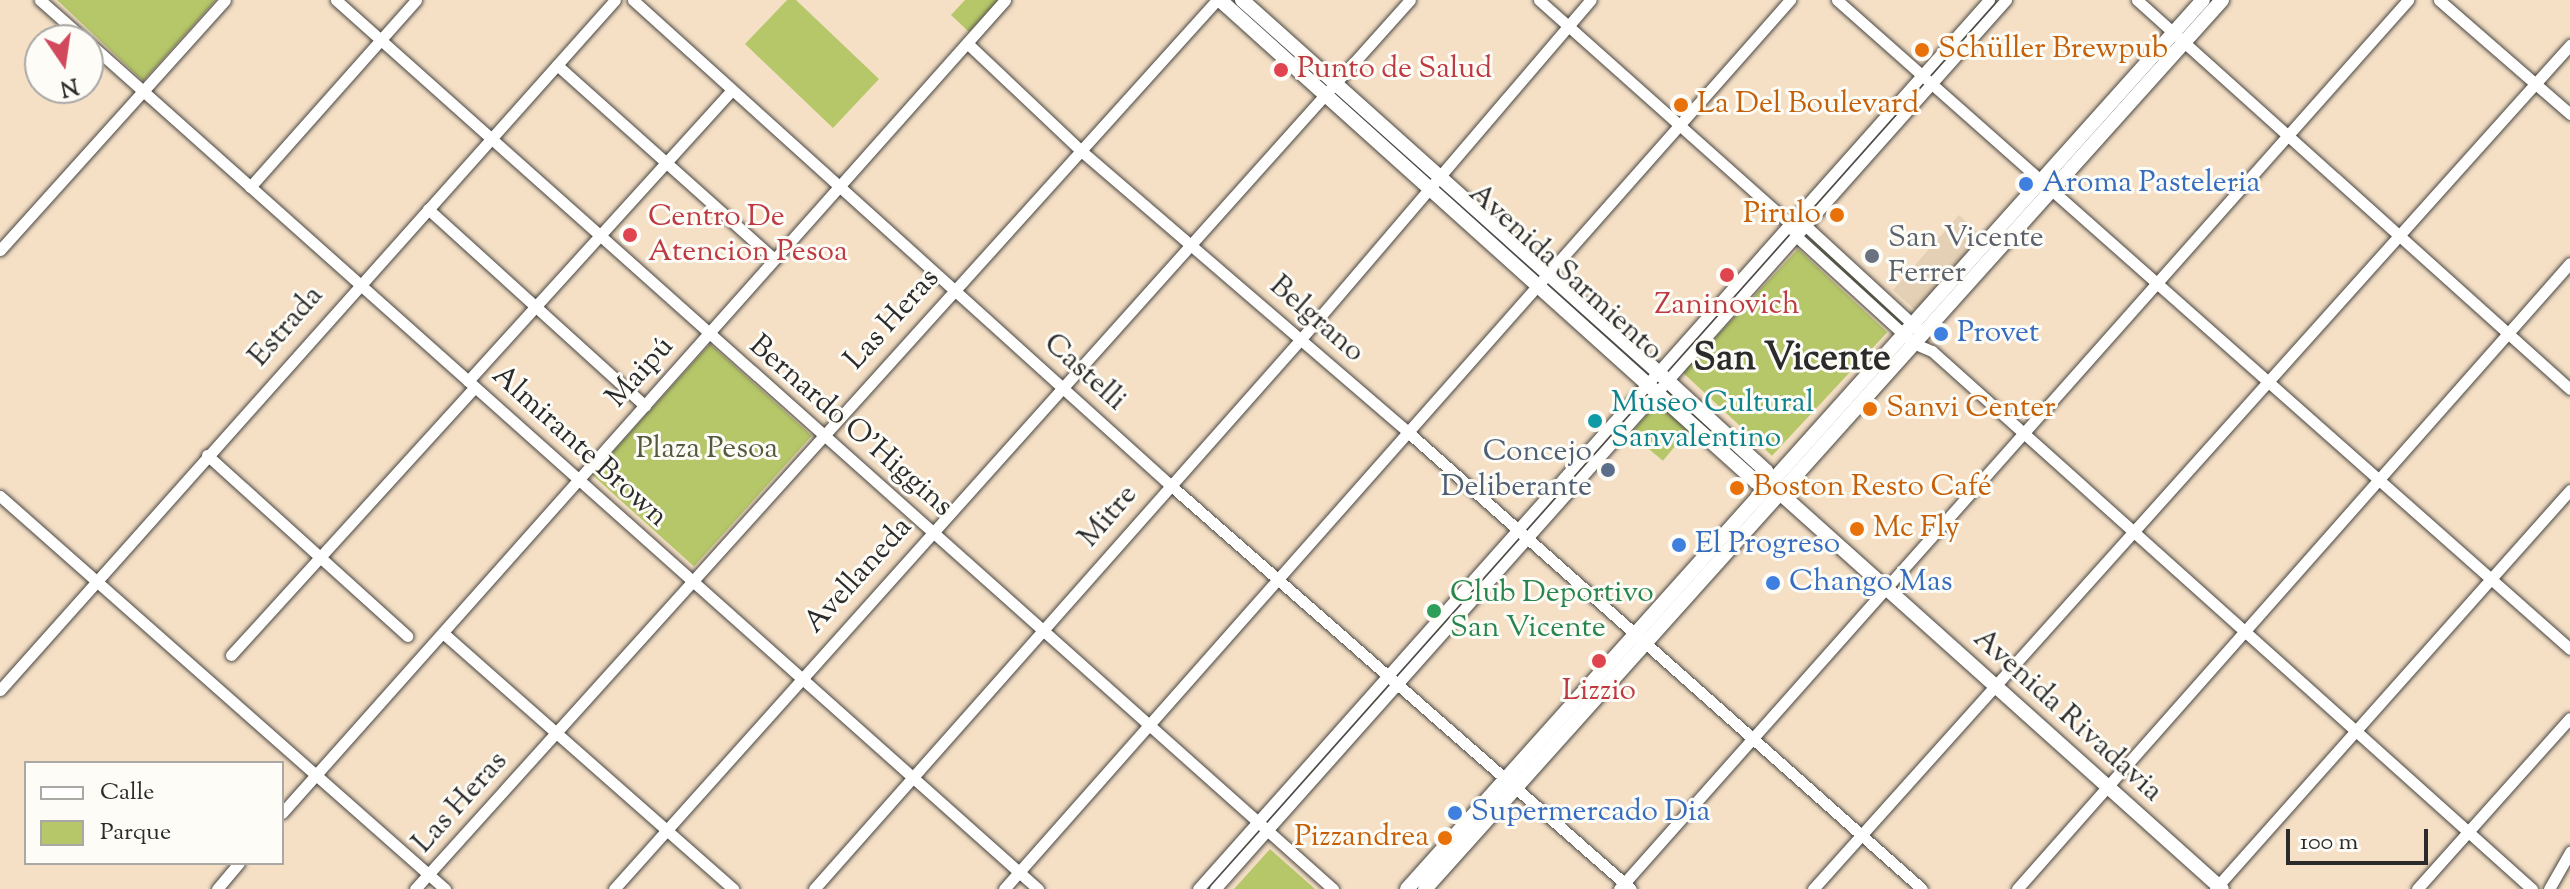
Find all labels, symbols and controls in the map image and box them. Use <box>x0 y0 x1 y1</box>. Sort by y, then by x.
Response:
north arrow <box>24 24 104 104</box>
place label: Schüller Brewpub <box>1938 32 2168 68</box>
marker: Schüller Brewpub <box>1913 41 1931 59</box>
place label: Punto de Salud <box>1297 52 1492 88</box>
marker: Punto de Salud <box>1272 61 1290 79</box>
text: N <box>57 68 81 103</box>
place label: La Del Boulevard <box>1697 87 1919 123</box>
marker: La Del Boulevard <box>1672 96 1690 114</box>
place label: Aroma Pasteleria <box>2042 166 2260 202</box>
marker: Aroma Pasteleria <box>2017 175 2035 193</box>
street label: Avenida Sarmiento <box>1461 176 1669 370</box>
place label: Pirulo <box>1743 197 1821 233</box>
place label: Centro De Atencion Pesoa <box>648 200 848 270</box>
marker: Pirulo <box>1828 206 1846 224</box>
place label: San Vicente Ferrer <box>1888 221 2044 292</box>
marker: Centro De Atencion Pesoa <box>619 224 641 246</box>
marker: San Vicente Ferrer <box>1863 247 1881 265</box>
street label: Las Heras <box>838 262 948 378</box>
marker: Zaninovich <box>1718 266 1736 284</box>
street label: Belgrano <box>1261 269 1371 371</box>
street label: Estrada <box>242 279 332 375</box>
place label: Zaninovich <box>1654 288 1800 324</box>
place label: Provet <box>1957 316 2039 352</box>
marker: Provet <box>1932 325 1950 343</box>
street label: Castelli <box>1035 327 1133 419</box>
street label: Bernardo O'Higgins <box>741 329 959 525</box>
street label: Maipú <box>600 330 682 416</box>
district label: San Vicente <box>1693 338 1891 384</box>
street label: Almirante Brown <box>483 358 675 536</box>
place label: Museo Cultural Sanvalentino <box>1611 386 1814 456</box>
place label: Sanvi Center <box>1886 391 2055 427</box>
marker: Sanvi Center <box>1861 400 1879 418</box>
marker: Museo Cultural Sanvalentino <box>1586 412 1604 430</box>
park label: Plaza Pesoa <box>636 432 778 468</box>
place label: Concejo Deliberante <box>1441 435 1592 506</box>
marker: Concejo Deliberante <box>1599 461 1617 479</box>
place label: Boston Resto Café <box>1753 470 1992 506</box>
street label: Mitre <box>1072 478 1146 556</box>
marker: Boston Resto Café <box>1728 479 1746 497</box>
street label: Avellaneda <box>797 510 921 642</box>
place label: Mc Fly <box>1873 511 1960 547</box>
marker: Mc Fly <box>1848 520 1866 538</box>
place label: El Progreso <box>1695 527 1840 563</box>
marker: El Progreso <box>1670 536 1688 554</box>
place label: Chango Mas <box>1789 565 1953 601</box>
marker: Chango Mas <box>1764 574 1782 592</box>
place label: Club Deportivo San Vicente <box>1450 576 1654 646</box>
marker: Club Deportivo San Vicente <box>1425 602 1443 620</box>
street label: Avenida Rivadavia <box>1965 622 2169 810</box>
marker: Lizzio <box>1590 652 1608 670</box>
place label: Lizzio <box>1562 674 1636 710</box>
street label: Las Heras <box>406 745 516 861</box>
legend <box>24 761 284 865</box>
text: Calle <box>100 776 154 810</box>
place label: Supermercado Dia <box>1471 795 1710 831</box>
marker: Supermercado Dia <box>1446 804 1464 822</box>
scale bar <box>2290 813 2432 863</box>
text: Parque <box>100 816 171 850</box>
place label: Pizzandrea <box>1294 820 1429 856</box>
text: 100 m <box>2300 826 2358 860</box>
marker: Pizzandrea <box>1436 829 1454 847</box>

